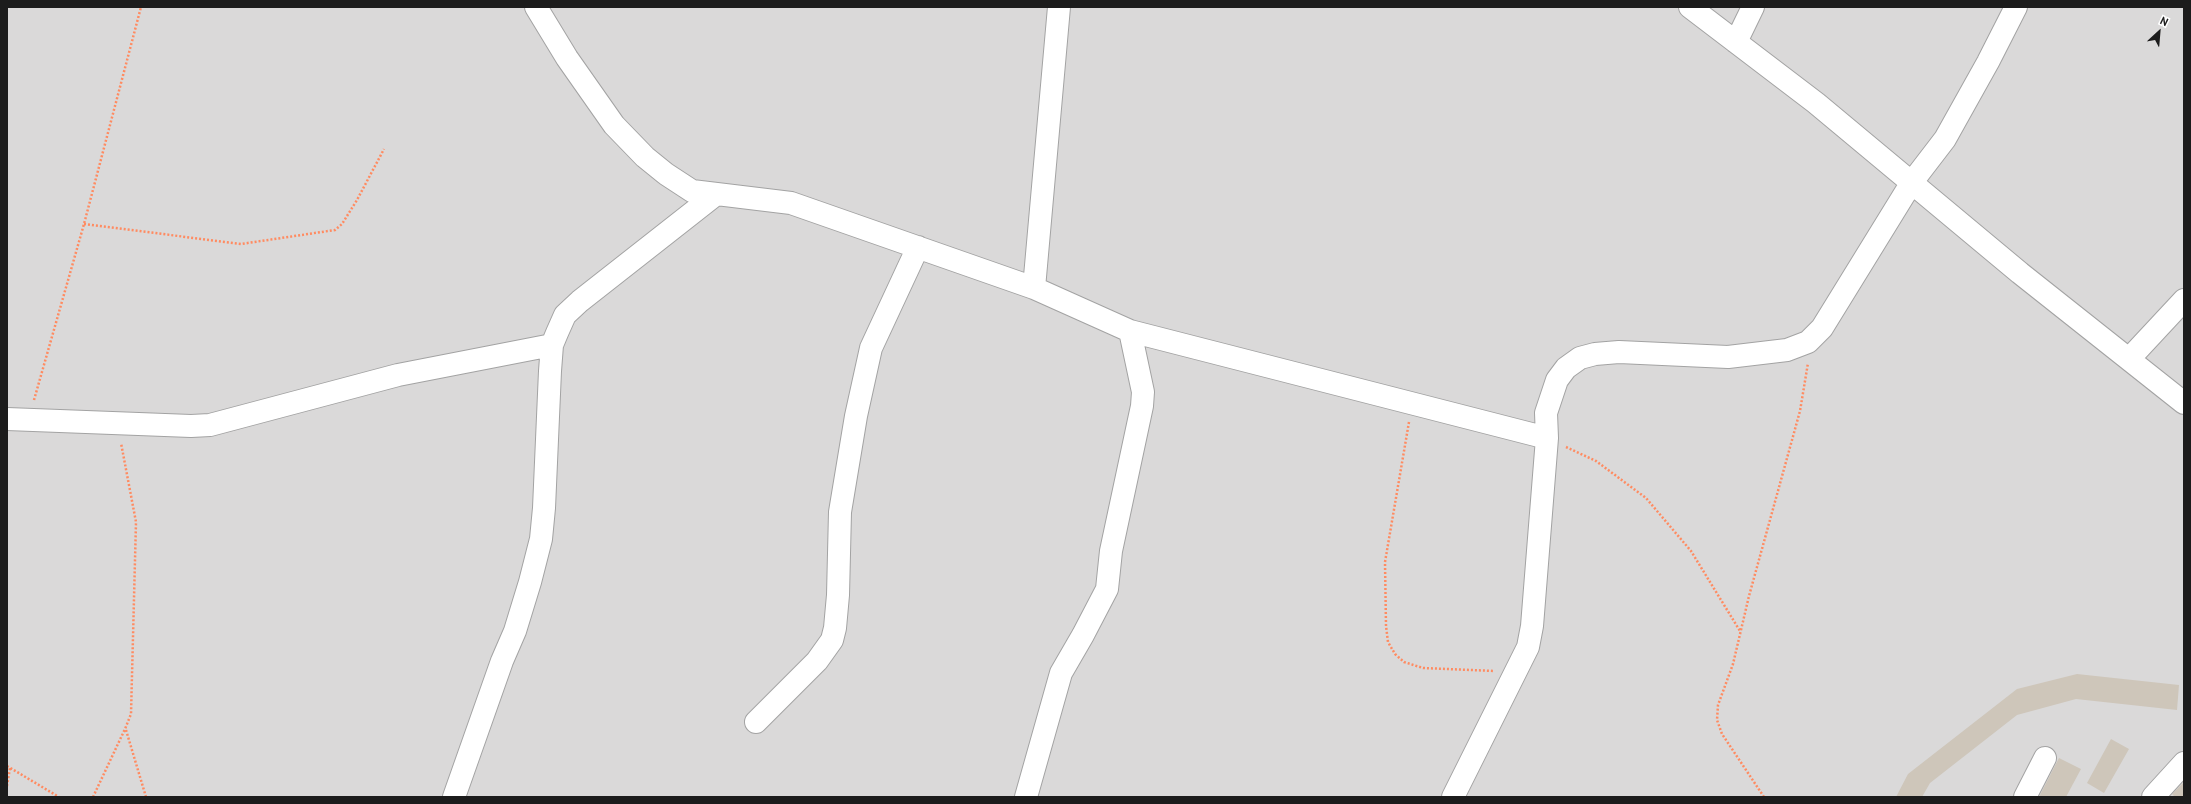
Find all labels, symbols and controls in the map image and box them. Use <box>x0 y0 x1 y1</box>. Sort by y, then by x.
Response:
north arrow <box>2139 12 2179 52</box>
text: N <box>2158 13 2171 29</box>

